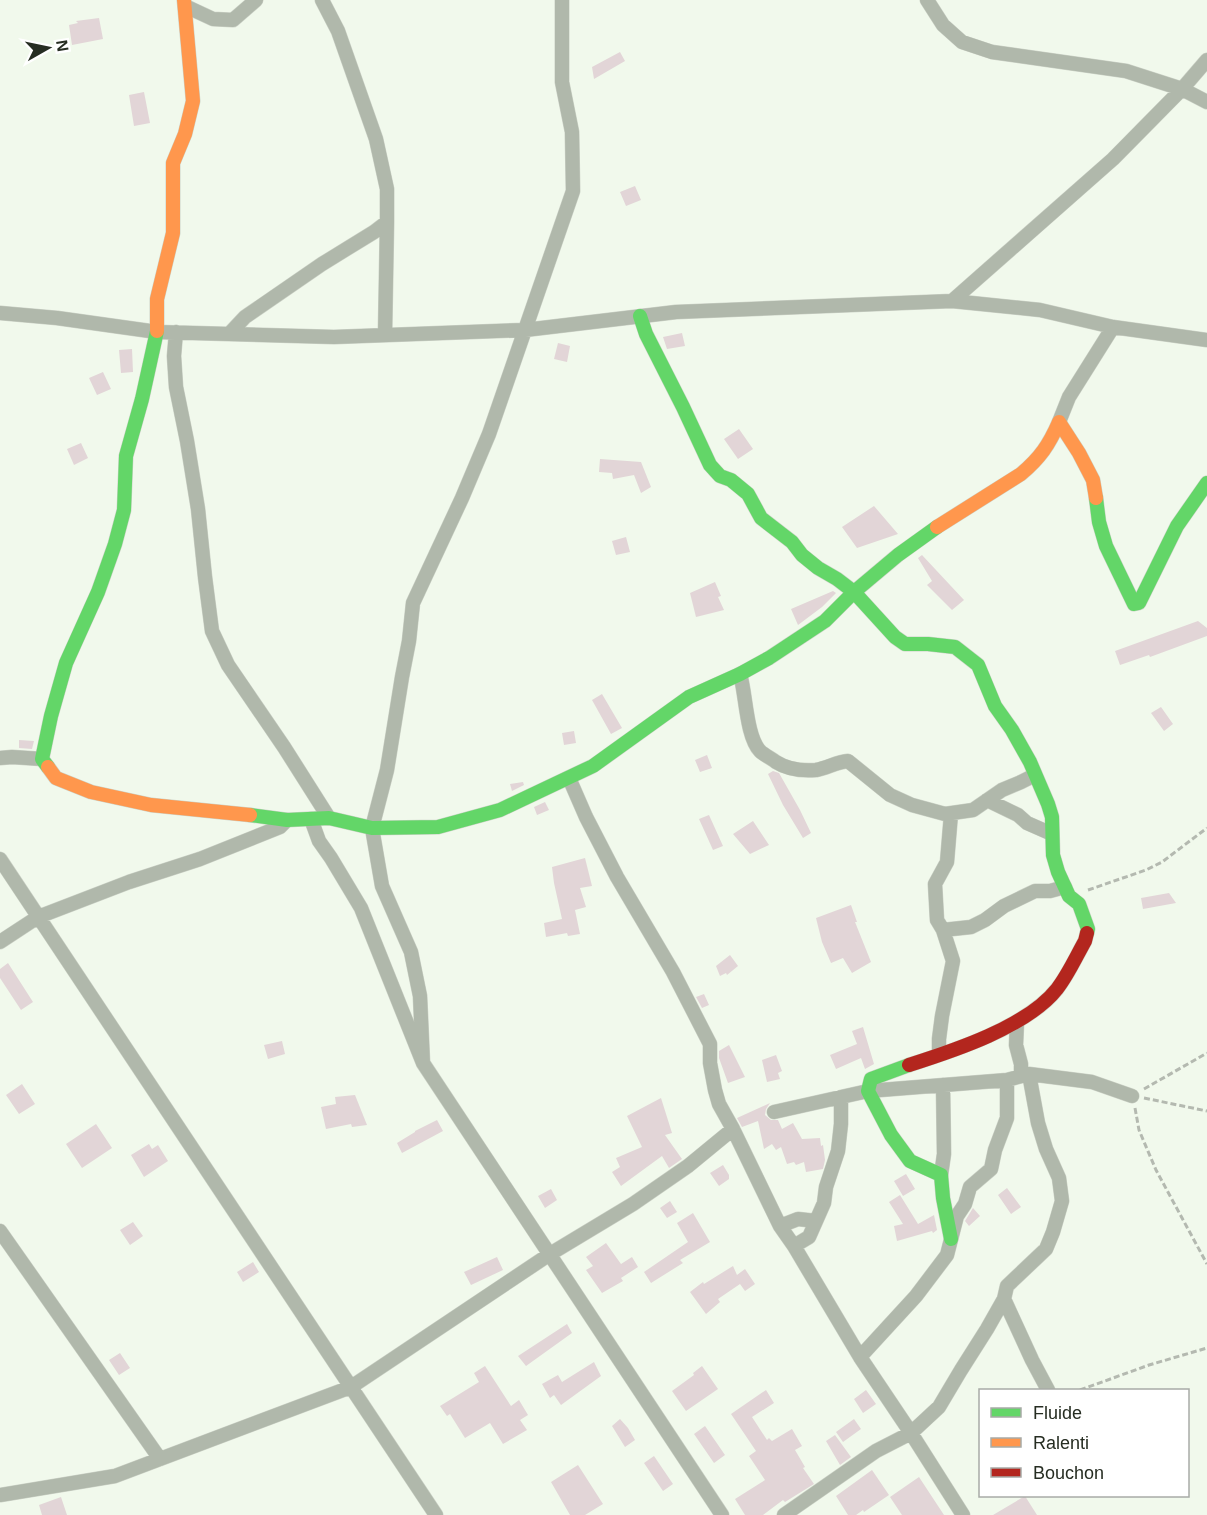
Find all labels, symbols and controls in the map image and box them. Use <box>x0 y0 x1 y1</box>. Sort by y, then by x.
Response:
north arrow <box>18 18 78 78</box>
text: N <box>53 39 72 53</box>
legend <box>979 1389 1189 1497</box>
text: Fluide <box>1033 1403 1082 1423</box>
text: Ralenti <box>1033 1433 1089 1453</box>
text: Bouchon <box>1033 1463 1104 1483</box>

